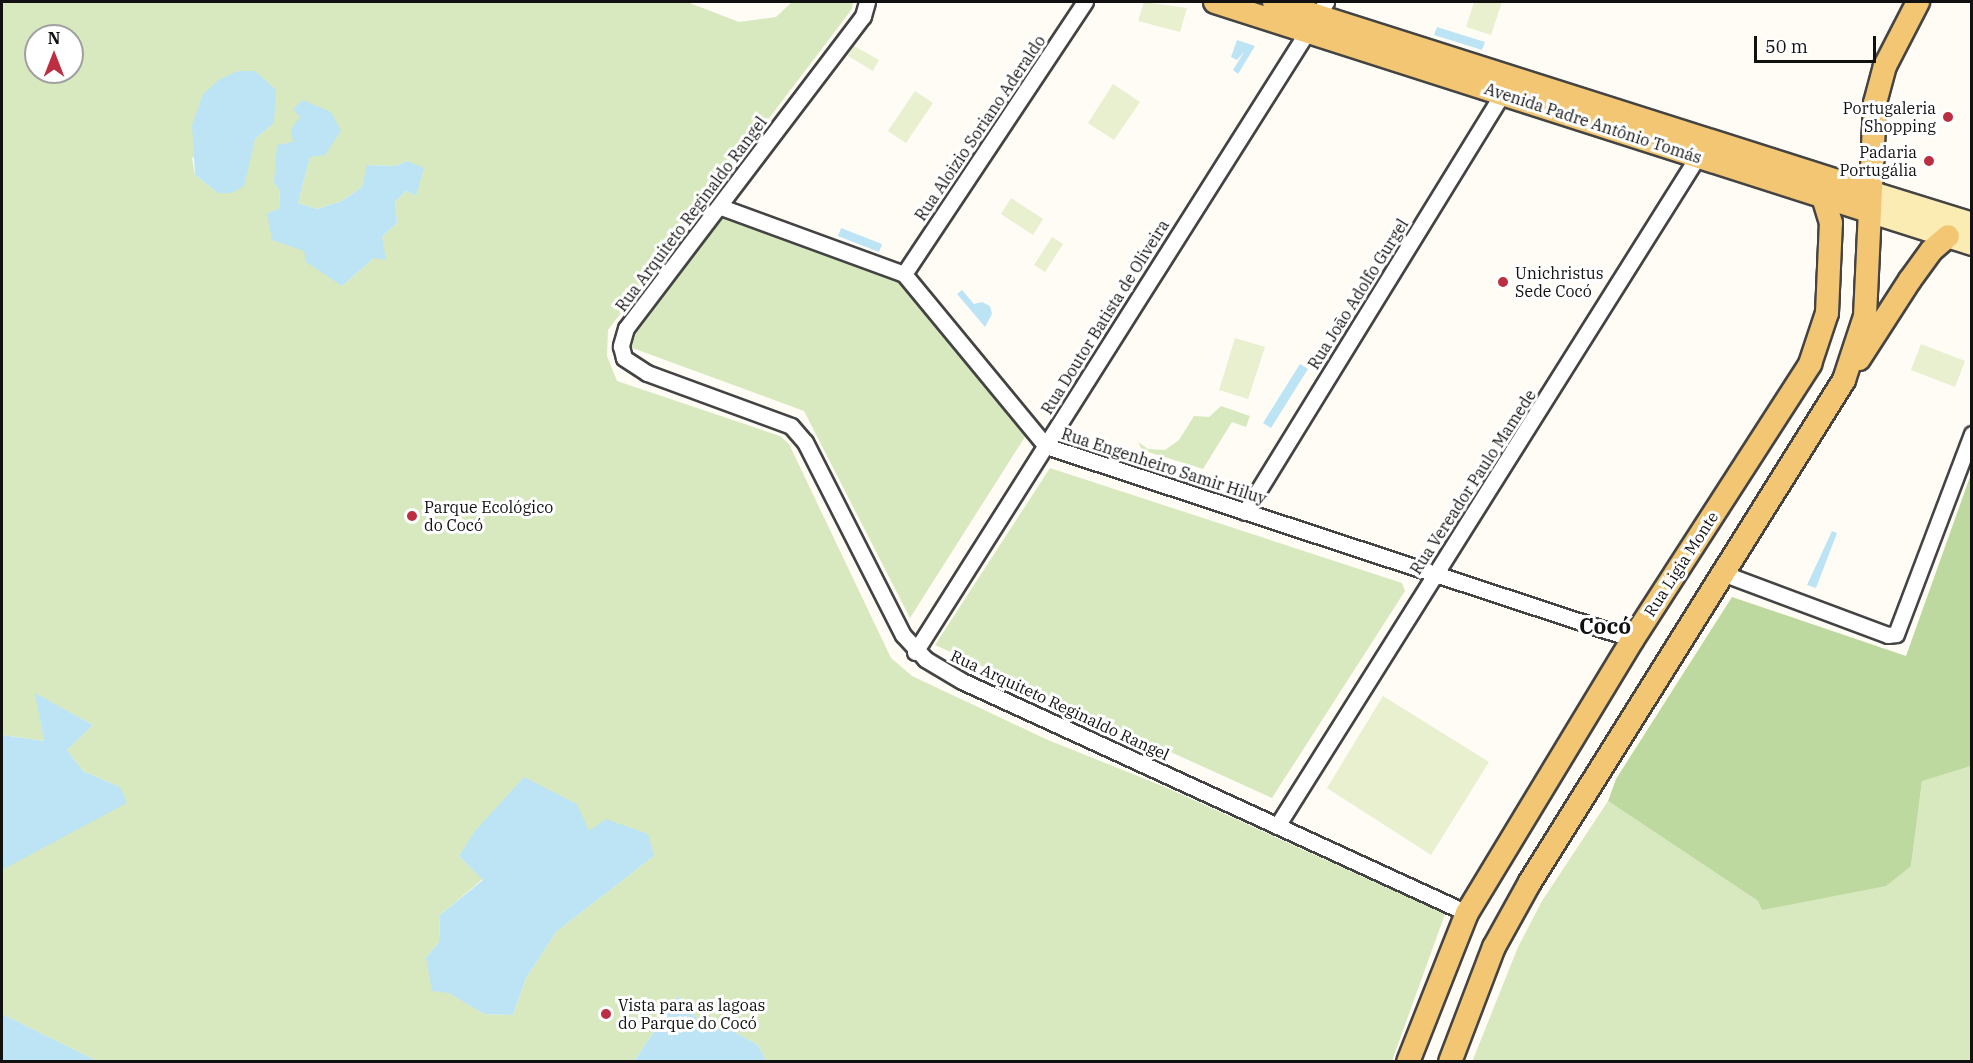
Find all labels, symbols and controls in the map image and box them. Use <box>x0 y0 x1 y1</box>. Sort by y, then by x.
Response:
north arrow <box>24 24 84 84</box>
scale bar <box>1757 24 1878 62</box>
text: N <box>48 28 60 48</box>
street label: Rua Aloizio Soriano Aderaldo <box>911 32 1049 224</box>
text: 50 m <box>1765 35 1808 58</box>
street label: Avenida Padre Antônio Tomás <box>1482 79 1704 167</box>
place label: Portugaleria Shopping <box>1843 98 1936 136</box>
marker: Portugaleria Shopping <box>1941 110 1955 124</box>
street label: Rua Arquiteto Reginaldo Rangel <box>611 113 771 315</box>
place label: Padaria Portugália <box>1840 142 1917 180</box>
marker: Padaria Portugália <box>1922 154 1936 168</box>
street label: Rua João Adolfo Gurgel <box>1304 215 1412 373</box>
street label: Rua Doutor Batista de Oliveira <box>1037 216 1173 418</box>
place label: Unichristus Sede Cocó <box>1515 263 1603 301</box>
marker: Unichristus Sede Cocó <box>1496 275 1510 289</box>
street label: Rua Vereador Paulo Mamede <box>1406 386 1540 578</box>
street label: Rua Engenheiro Samir Hiluy <box>1059 424 1269 508</box>
place label: Parque Ecológico do Cocó <box>424 497 553 535</box>
street label: Rua Ligia Monte <box>1640 508 1722 620</box>
marker: Parque Ecológico do Cocó <box>405 509 419 523</box>
district label: Cocó <box>1579 613 1631 639</box>
street label: Rua Arquiteto Reginaldo Rangel <box>948 646 1172 764</box>
place label: Vista para as lagoas do Parque do Cocó <box>618 995 765 1033</box>
marker: Vista para as lagoas do Parque do Cocó <box>599 1007 613 1021</box>

